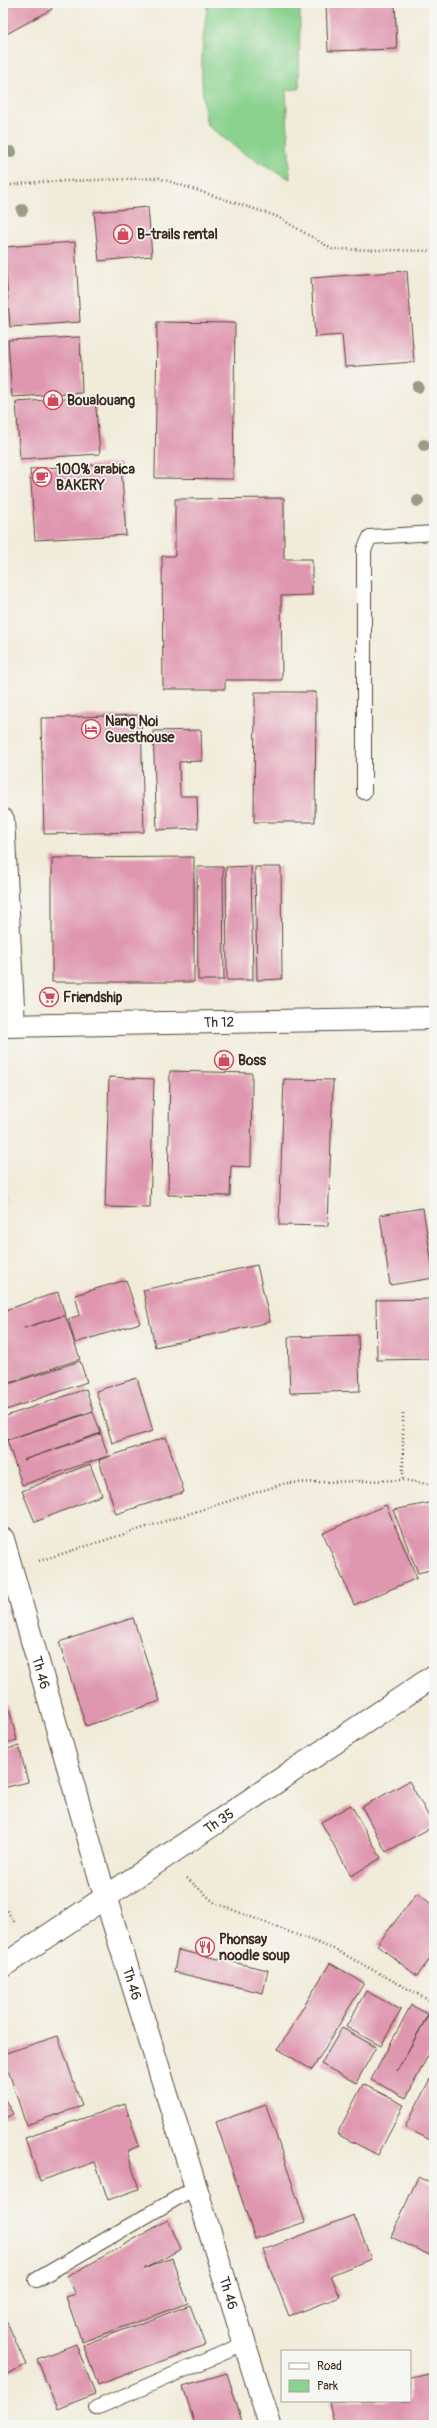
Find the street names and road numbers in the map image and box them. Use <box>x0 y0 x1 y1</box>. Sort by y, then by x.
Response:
street label: Th 12 <box>203 1014 235 1031</box>
street label: Th 46 <box>28 1654 54 1691</box>
street label: Th 35 <box>201 1805 237 1837</box>
street label: Th 46 <box>119 1965 145 2002</box>
street label: Th 46 <box>215 2274 241 2312</box>

